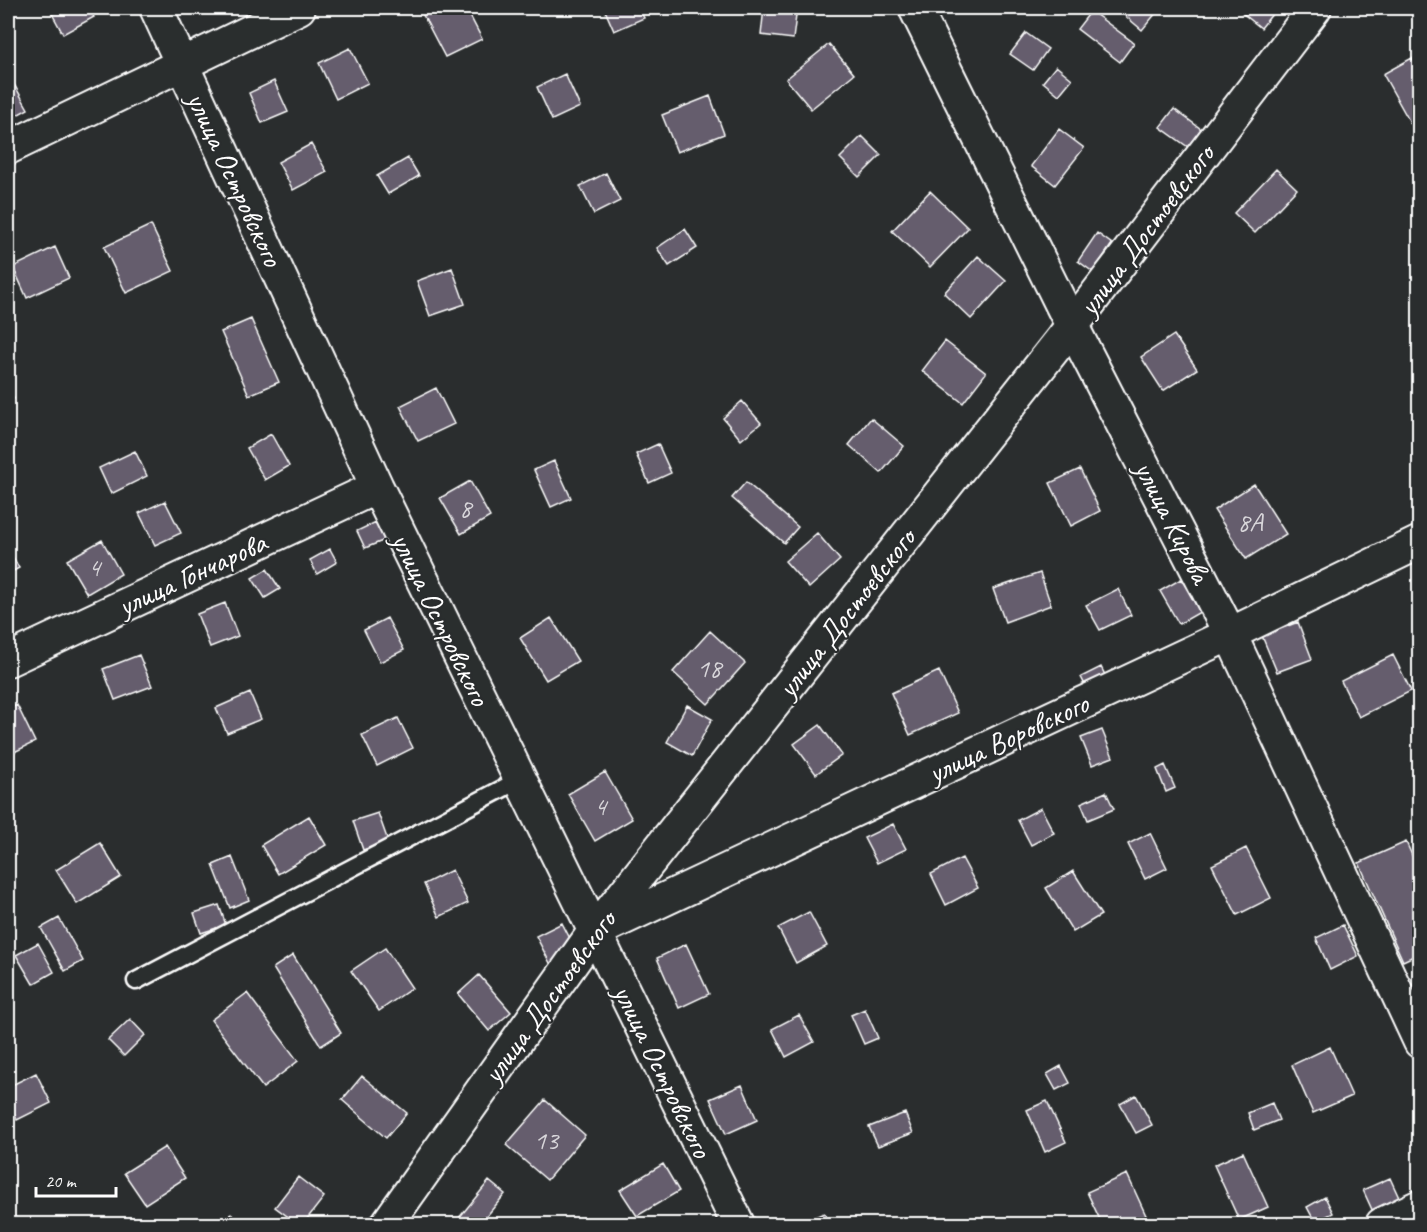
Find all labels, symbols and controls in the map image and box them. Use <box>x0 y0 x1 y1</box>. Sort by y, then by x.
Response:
street label: улица Островского <box>177 84 293 273</box>
street label: улица Достоевского <box>1068 134 1225 325</box>
street label: улица Кирова <box>1125 453 1221 592</box>
house number: 8 <box>459 491 474 525</box>
house number: 8А <box>1237 505 1264 539</box>
street label: улица Достоевского <box>767 518 926 707</box>
street label: улица Гончарова <box>110 522 274 626</box>
street label: улица Островского <box>382 524 500 713</box>
house number: 4 <box>88 550 103 584</box>
house number: 18 <box>697 651 724 685</box>
street label: улица Воровского <box>920 684 1096 793</box>
house number: 4 <box>594 789 609 823</box>
street label: улица Достоевского <box>472 900 626 1092</box>
street label: улица Островского <box>604 976 722 1165</box>
house number: 13 <box>534 1123 560 1157</box>
scale bar <box>36 1160 116 1198</box>
text: 20 m <box>45 1170 78 1192</box>

